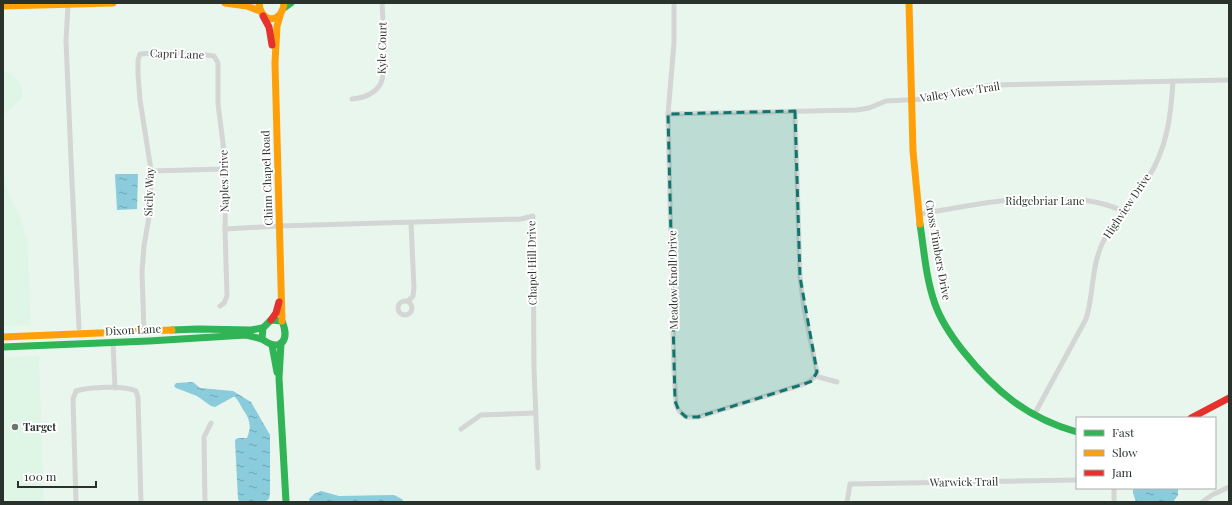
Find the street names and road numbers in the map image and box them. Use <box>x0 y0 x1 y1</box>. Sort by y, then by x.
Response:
street label: Kyle Court <box>374 21 389 74</box>
street label: Capri Lane <box>150 45 205 62</box>
street label: Valley View Trail <box>918 78 1001 105</box>
street label: Chinn Chapel Road <box>257 129 276 226</box>
street label: Naples Drive <box>215 149 232 212</box>
street label: Sicily Way <box>140 167 157 217</box>
street label: Highview Drive <box>1099 170 1154 241</box>
street label: Ridgebriar Lane <box>1005 193 1085 208</box>
street label: Cross Timbers Drive <box>922 199 955 302</box>
street label: Chapel Hill Drive <box>523 220 540 306</box>
street label: Meadow Knoll Drive <box>664 230 681 330</box>
street label: Dixon Lane <box>105 321 162 338</box>
street label: Warwick Trail <box>928 473 999 490</box>

